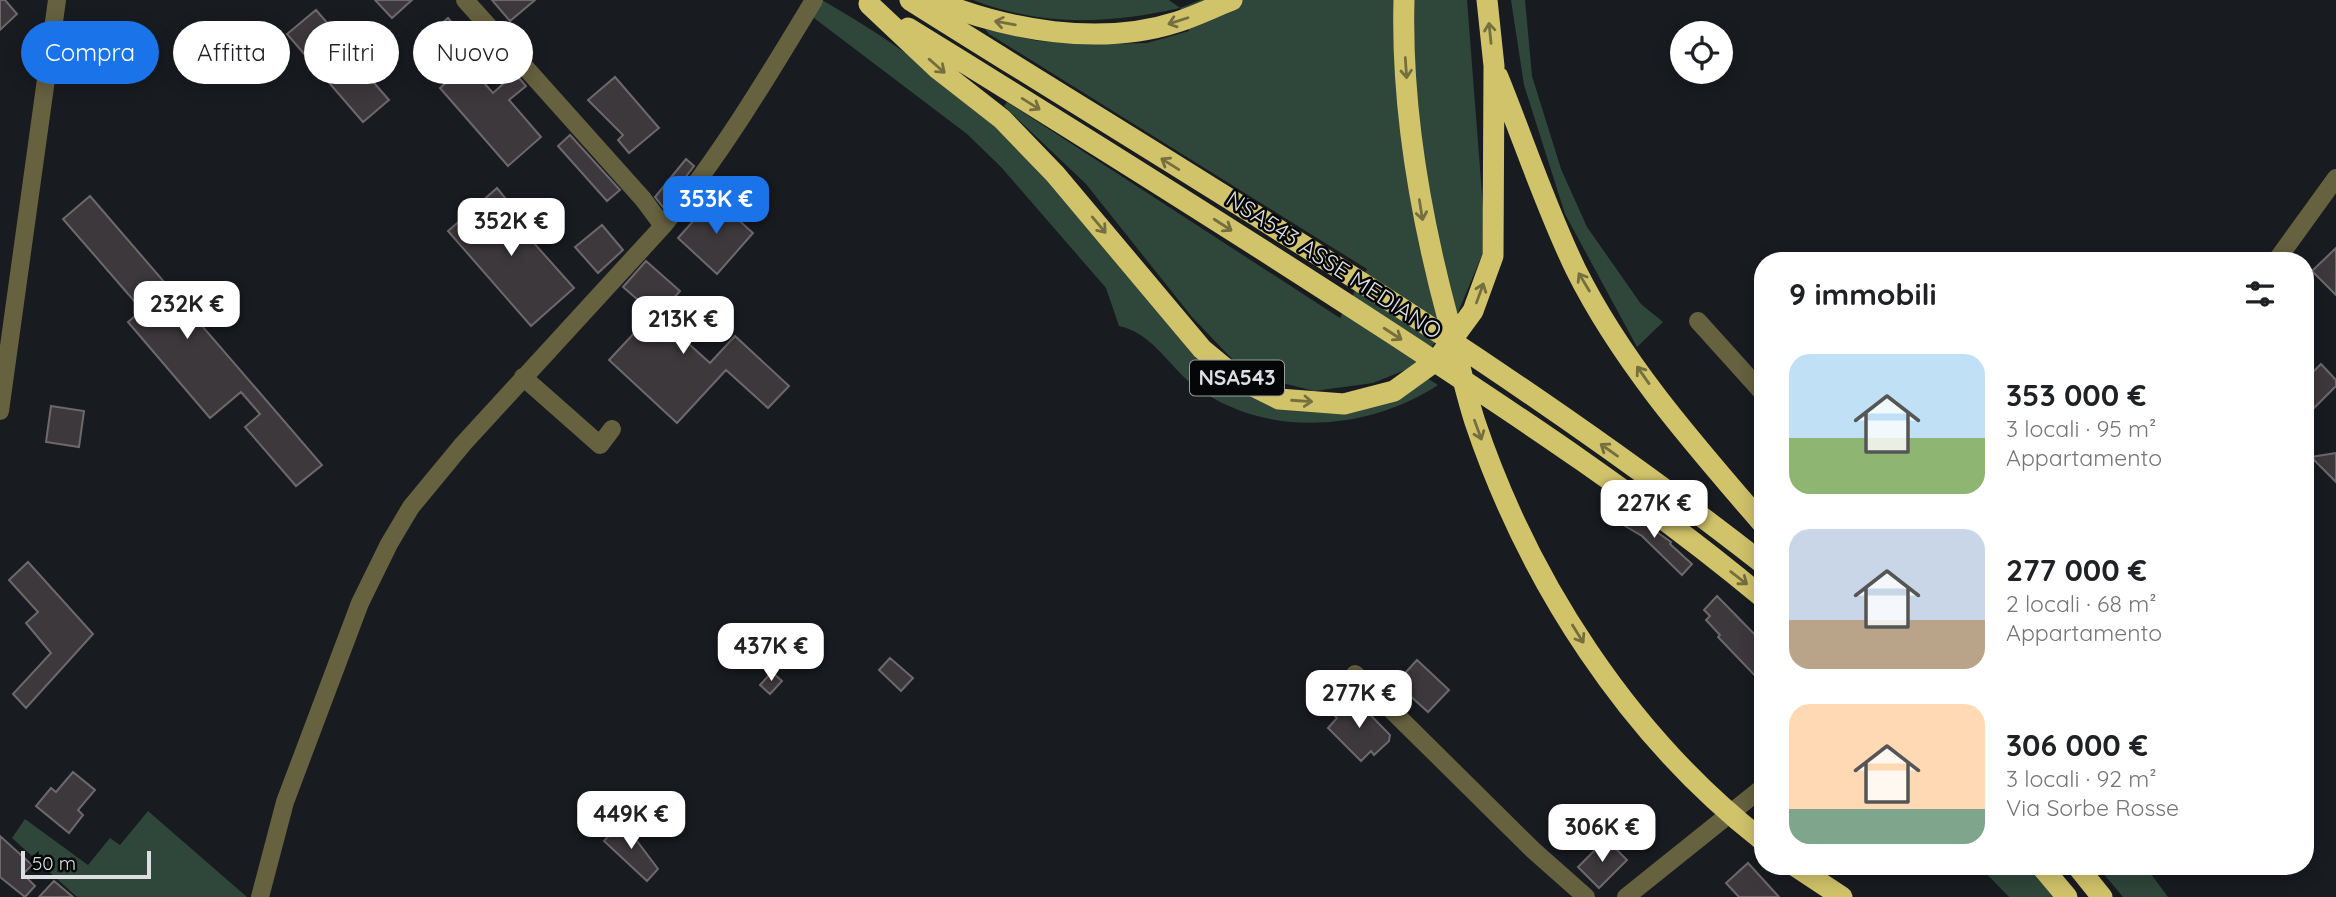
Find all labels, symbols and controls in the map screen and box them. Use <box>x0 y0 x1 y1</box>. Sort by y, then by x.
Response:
one-way arrow <box>1168 15 1190 28</box>
one-way arrow <box>994 16 1017 29</box>
chip: Compra <box>21 21 159 84</box>
chip: Affitta <box>173 21 290 84</box>
chip: Filtri <box>304 21 399 84</box>
chip: Nuovo <box>413 21 533 84</box>
map controls <box>1670 21 1733 84</box>
button: locate <box>1670 21 1733 84</box>
one-way arrow <box>1483 22 1496 45</box>
one-way arrow <box>1400 56 1413 79</box>
one-way arrow <box>927 58 945 74</box>
one-way arrow <box>1021 96 1040 111</box>
one-way arrow <box>1160 156 1180 170</box>
pin: 353K € <box>659 176 773 236</box>
text: 353K € <box>679 184 753 213</box>
street label: NSA543 ASSE MEDIANO <box>1221 184 1448 345</box>
pin: 352K € <box>454 198 568 258</box>
one-way arrow <box>1415 198 1428 221</box>
text: 352K € <box>474 206 548 235</box>
one-way arrow <box>1091 215 1107 233</box>
one-way arrow <box>1213 218 1233 232</box>
one-way arrow <box>1576 272 1590 292</box>
text: 9 immobili <box>1789 275 1937 313</box>
icon: filters <box>2241 275 2279 313</box>
pin: 232K € <box>130 282 244 341</box>
one-way arrow <box>1475 283 1487 305</box>
text: 232K € <box>150 289 224 318</box>
pin: 213K € <box>626 296 740 356</box>
text: 213K € <box>648 304 718 333</box>
one-way arrow <box>1383 328 1403 342</box>
road number: NSA543 <box>1190 360 1284 396</box>
one-way arrow <box>1636 366 1650 385</box>
text: 353 000 € <box>2006 376 2146 414</box>
icon: home <box>1845 382 1929 466</box>
one-way arrow <box>1290 395 1312 408</box>
text: 3 locali · 95 m² <box>2006 414 2156 443</box>
one-way arrow <box>1473 419 1486 441</box>
one-way arrow <box>1599 443 1619 457</box>
text: Appartamento <box>2006 443 2162 472</box>
pin: 227K € <box>1597 480 1711 540</box>
text: 227K € <box>1617 488 1691 517</box>
text: 277 000 € <box>2006 551 2147 589</box>
icon: home <box>1845 557 1929 641</box>
one-way arrow <box>1730 571 1748 586</box>
text: 2 locali · 68 m² <box>2006 589 2156 618</box>
text: Appartamento <box>2006 618 2162 647</box>
pin: 437K € <box>714 624 828 683</box>
one-way arrow <box>1571 624 1585 644</box>
text: 437K € <box>734 631 808 660</box>
pin: 277K € <box>1302 670 1416 730</box>
text: 277K € <box>1322 678 1396 707</box>
text: 306 000 € <box>2006 726 2148 764</box>
icon: home <box>1845 732 1929 816</box>
text: 3 locali · 92 m² <box>2006 764 2157 793</box>
pin: 449K € <box>574 792 688 851</box>
text: Via Sorbe Rosse <box>2006 793 2179 822</box>
text: 449K € <box>593 799 669 828</box>
pin: 306K € <box>1545 804 1659 864</box>
text: 306K € <box>1564 812 1640 841</box>
scale bar <box>21 848 150 880</box>
text: 50 m <box>32 851 76 875</box>

